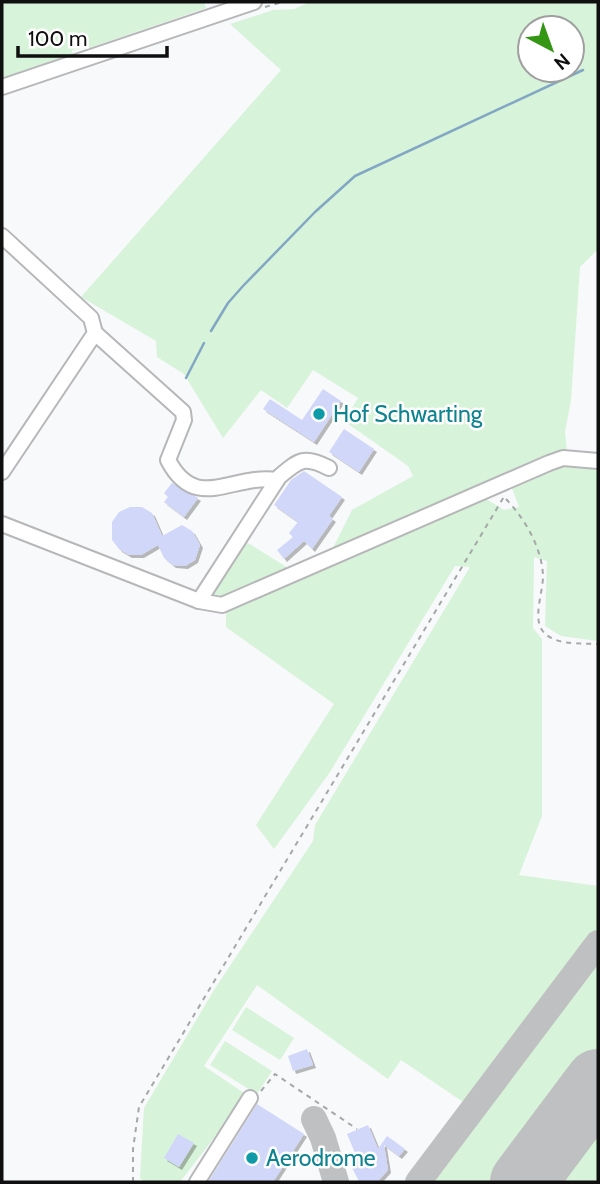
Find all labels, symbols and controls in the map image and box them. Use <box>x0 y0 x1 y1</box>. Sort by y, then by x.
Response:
scale bar <box>18 14 166 58</box>
north arrow <box>516 14 586 84</box>
text: 100 m <box>28 26 87 51</box>
text: N <box>549 48 574 75</box>
place label: Hof Schwarting <box>333 400 483 428</box>
marker: Hof Schwarting <box>311 406 327 422</box>
place label: Aerodrome <box>266 1144 376 1172</box>
marker: Aerodrome <box>244 1150 260 1166</box>

